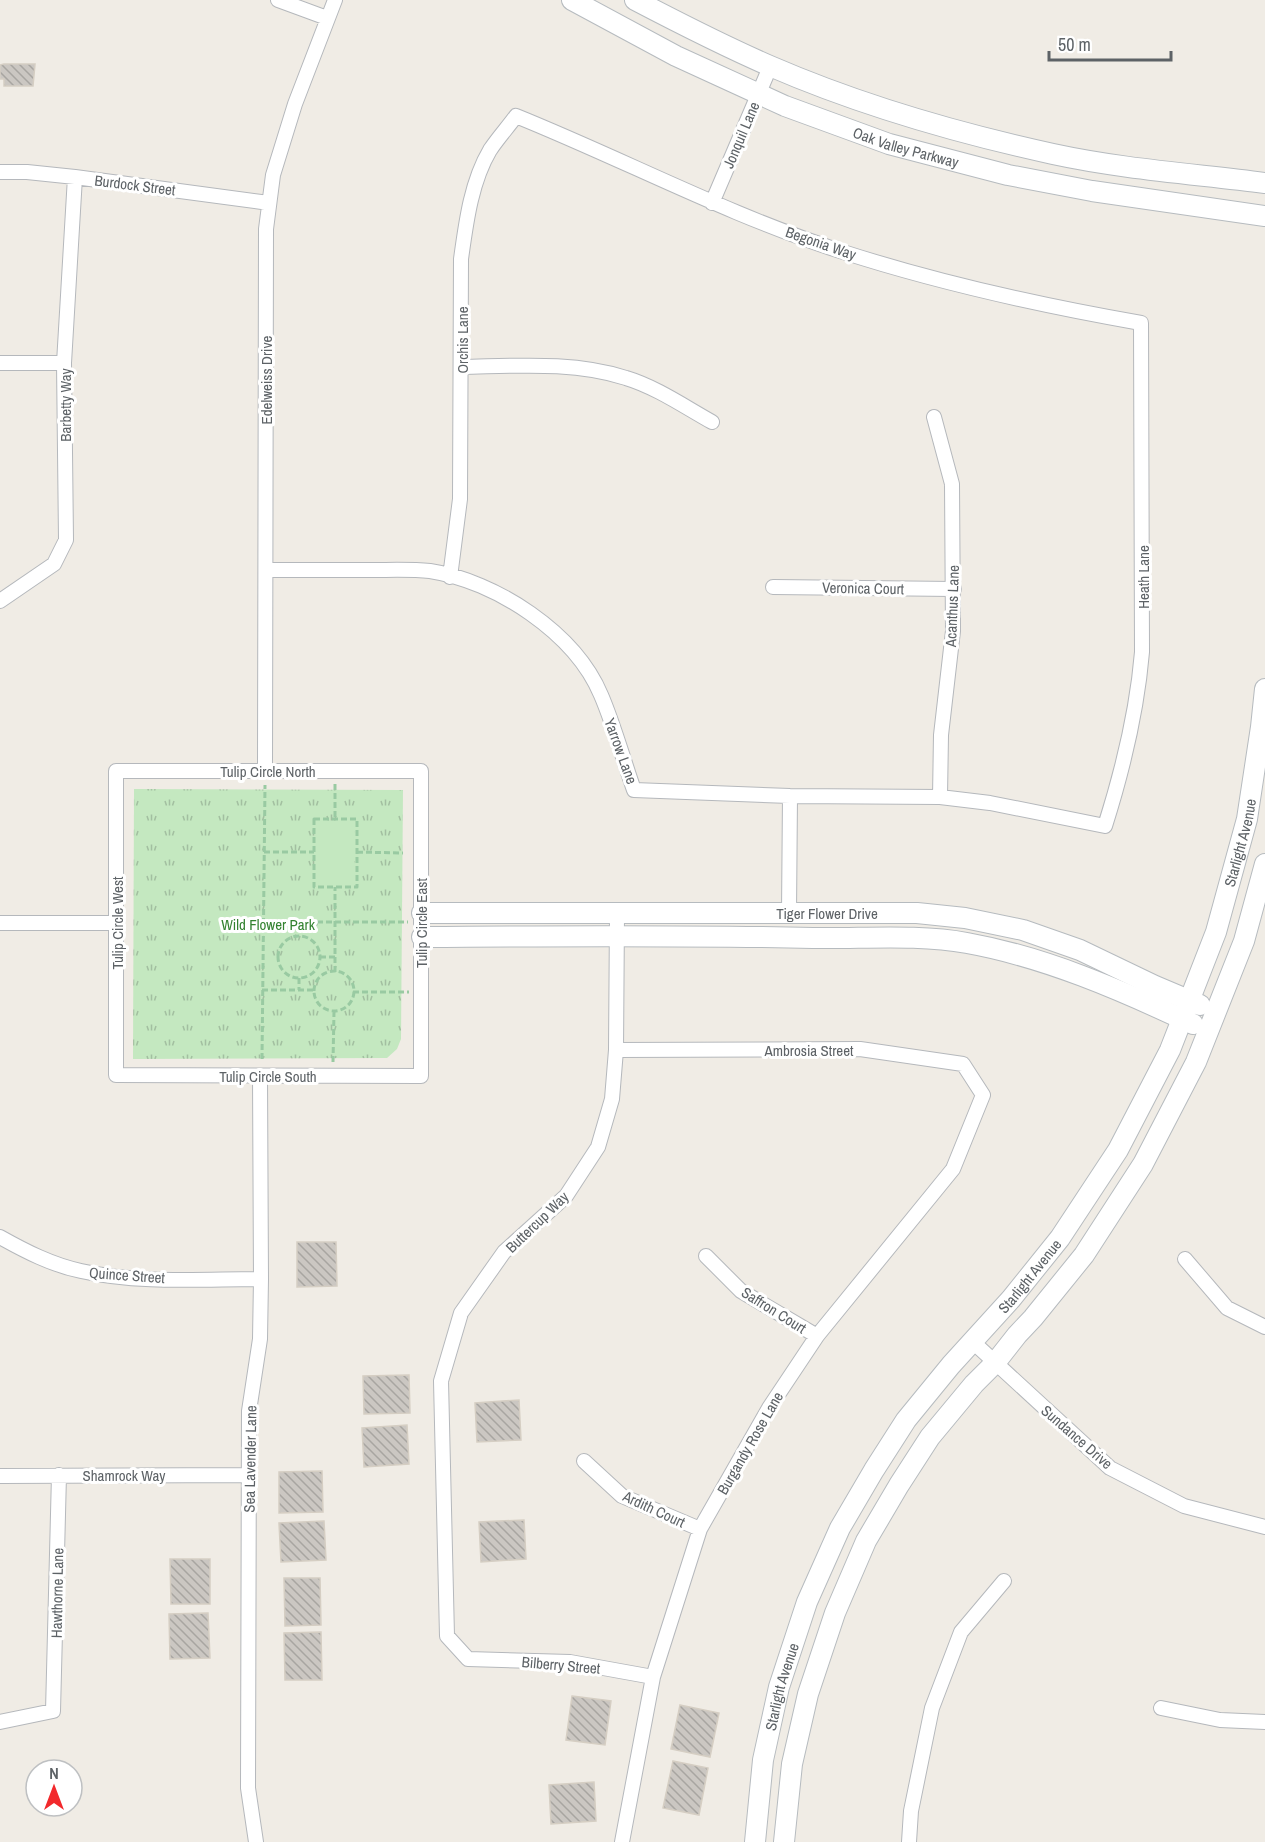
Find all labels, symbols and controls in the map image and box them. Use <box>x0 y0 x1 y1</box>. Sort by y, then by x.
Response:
scale bar <box>1049 24 1170 62</box>
text: 50 m <box>1058 32 1091 57</box>
street label: Jonquil Lane <box>718 98 764 172</box>
street label: Oak Valley Parkway <box>850 121 962 172</box>
street label: Burdock Street <box>93 170 177 200</box>
street label: Begonia Way <box>783 221 860 265</box>
street label: Orchis Lane <box>452 306 473 374</box>
street label: Edelweiss Drive <box>256 335 277 424</box>
street label: Barbetty Way <box>55 367 76 442</box>
street label: Heath Lane <box>1133 545 1154 609</box>
street label: Acanthus Lane <box>940 564 964 648</box>
street label: Veronica Court <box>822 577 905 599</box>
street label: Yarrow Lane <box>599 715 643 787</box>
street label: Tulip Circle North <box>220 761 316 782</box>
street label: Starlight Avenue <box>1218 797 1260 889</box>
street label: Tulip Circle West <box>107 876 128 970</box>
street label: Tulip Circle East <box>411 877 432 968</box>
street label: Tiger Flower Drive <box>776 903 878 924</box>
park label: Wild Flower Park <box>221 914 316 935</box>
street label: Ambrosia Street <box>764 1040 854 1061</box>
street label: Tulip Circle South <box>219 1066 317 1087</box>
street label: Buttercup Way <box>501 1186 574 1257</box>
street label: Starlight Avenue <box>993 1234 1066 1318</box>
street label: Quince Street <box>88 1262 166 1288</box>
street label: Saffron Court <box>738 1282 811 1339</box>
street label: Burgandy Rose Lane <box>712 1388 788 1498</box>
street label: Sundance Drive <box>1037 1400 1117 1474</box>
street label: Sea Lavender Lane <box>239 1405 261 1513</box>
street label: Shamrock Way <box>83 1465 166 1486</box>
street label: Ardith Court <box>619 1485 689 1533</box>
street label: Hawthorne Lane <box>46 1548 68 1638</box>
street label: Starlight Avenue <box>759 1640 803 1732</box>
street label: Bilberry Street <box>521 1651 602 1679</box>
north arrow <box>24 1758 84 1818</box>
text: N <box>49 1762 59 1784</box>

